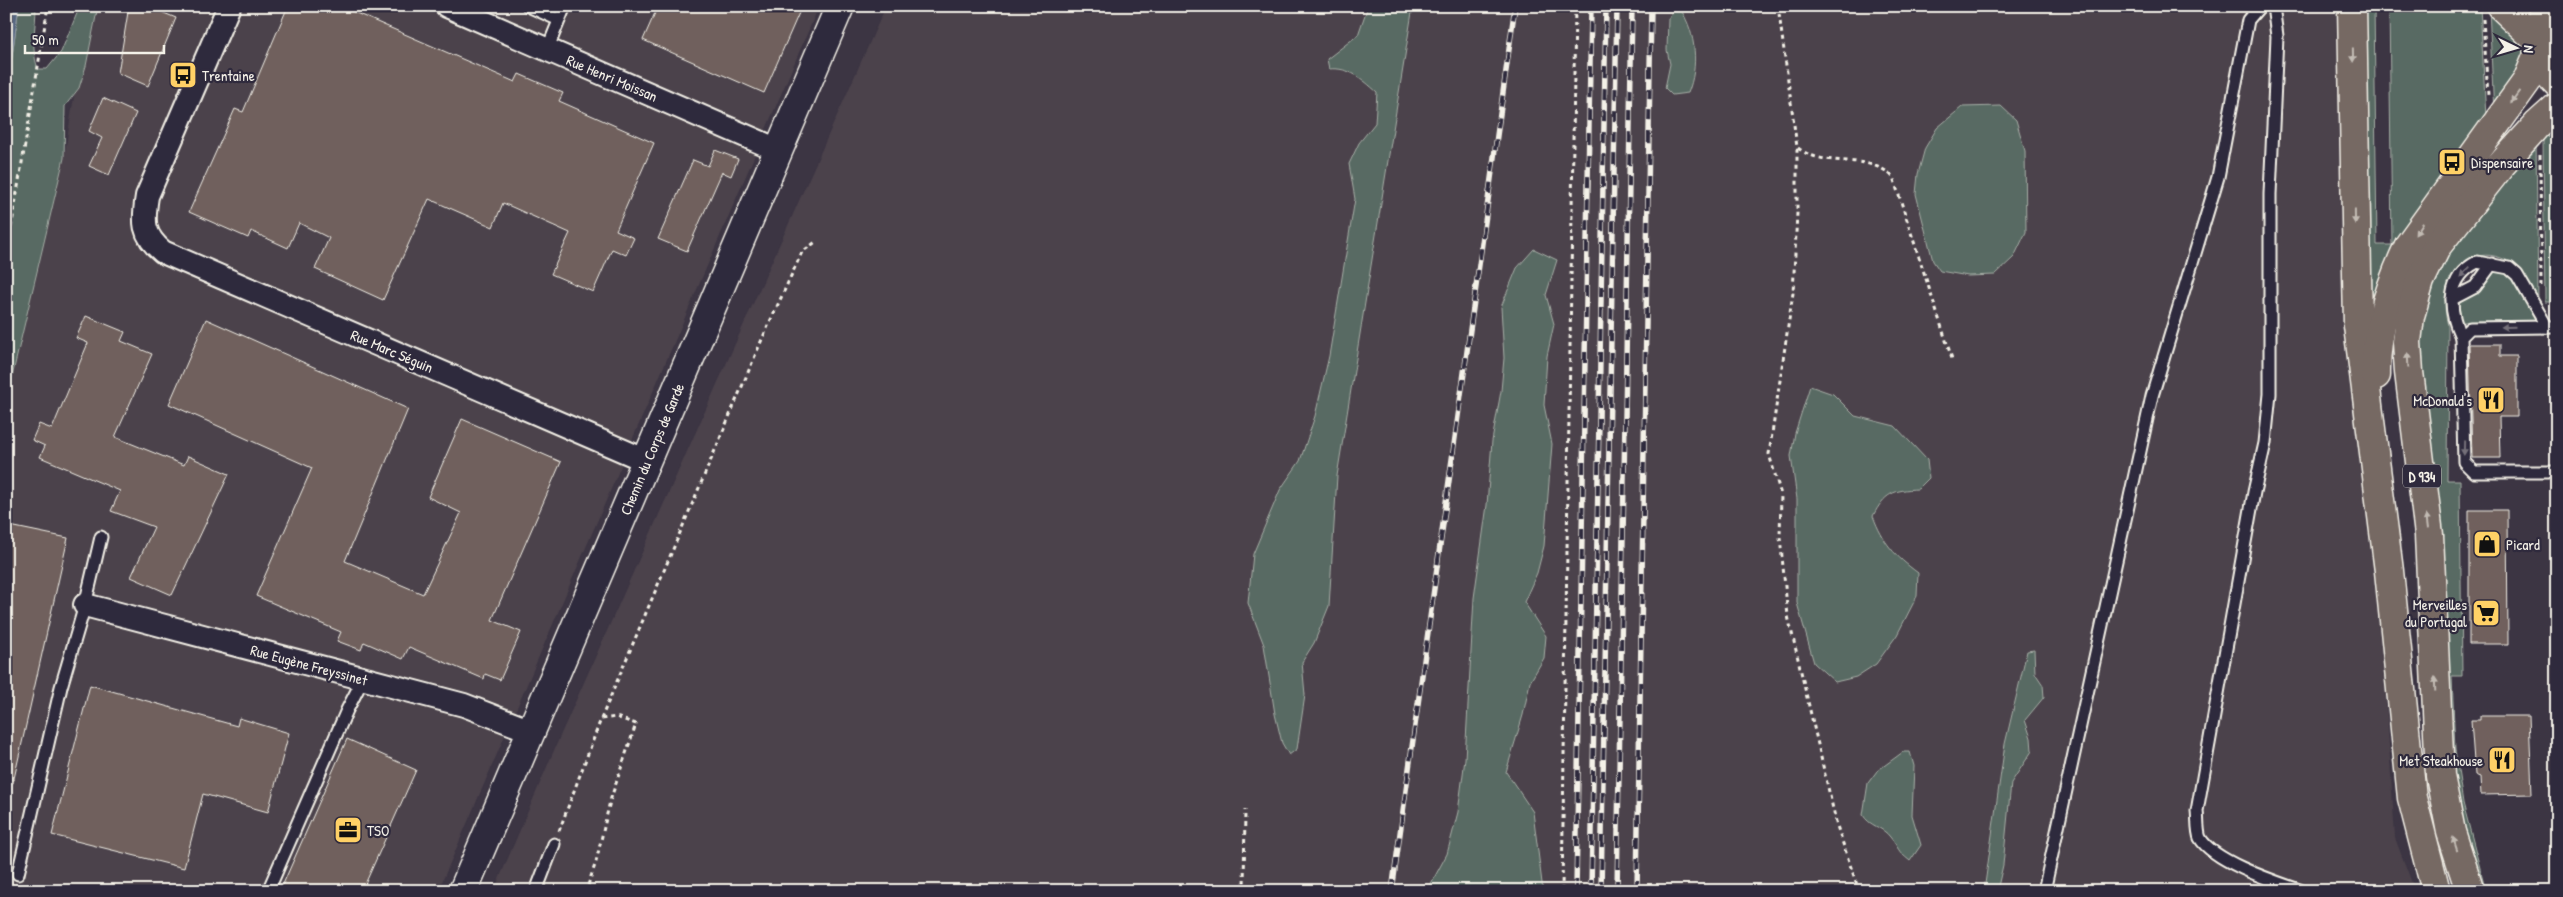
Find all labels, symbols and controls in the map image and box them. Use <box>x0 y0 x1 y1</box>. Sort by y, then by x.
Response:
scale bar <box>25 22 164 54</box>
north arrow <box>2490 22 2540 72</box>
text: 50 m <box>32 29 59 50</box>
text: N <box>2520 45 2539 54</box>
one-way arrow <box>2349 47 2357 63</box>
street label: Rue Henri Moissan <box>563 49 661 107</box>
bus stop icon: Trentaine <box>168 60 198 90</box>
place label: Trentaine <box>202 65 255 86</box>
one-way arrow <box>2510 91 2520 104</box>
bus stop icon: Dispensaire <box>2437 147 2467 177</box>
place label: Dispensaire <box>2471 152 2533 173</box>
one-way arrow <box>2351 210 2359 226</box>
one-way arrow <box>2415 222 2424 235</box>
one-way arrow <box>2459 266 2471 278</box>
one-way arrow <box>2500 323 2516 331</box>
street label: Rue Marc Séguin <box>348 324 437 378</box>
one-way arrow <box>2404 352 2412 368</box>
street label: Chemin du Corps de Garde <box>615 380 689 518</box>
restaurant icon: McDonald's <box>2476 385 2506 415</box>
place label: McDonald's <box>2413 390 2472 411</box>
one-way arrow <box>2460 440 2468 456</box>
road number: D 934 <box>2403 464 2441 488</box>
one-way arrow <box>2423 513 2431 529</box>
shop icon: Picard <box>2472 529 2502 559</box>
place label: Picard <box>2506 534 2540 555</box>
place label: Merveilles du Portugal <box>2405 594 2467 632</box>
supermarket icon: Merveilles du Portugal <box>2471 598 2501 628</box>
street label: Rue Eugène Freyssinet <box>248 639 371 691</box>
one-way arrow <box>2431 675 2439 691</box>
restaurant icon: Met Steakhouse <box>2487 745 2517 775</box>
place label: Met Steakhouse <box>2399 750 2483 771</box>
office icon: TSO <box>333 815 363 845</box>
place label: TSO <box>367 820 389 841</box>
one-way arrow <box>2451 837 2458 852</box>

